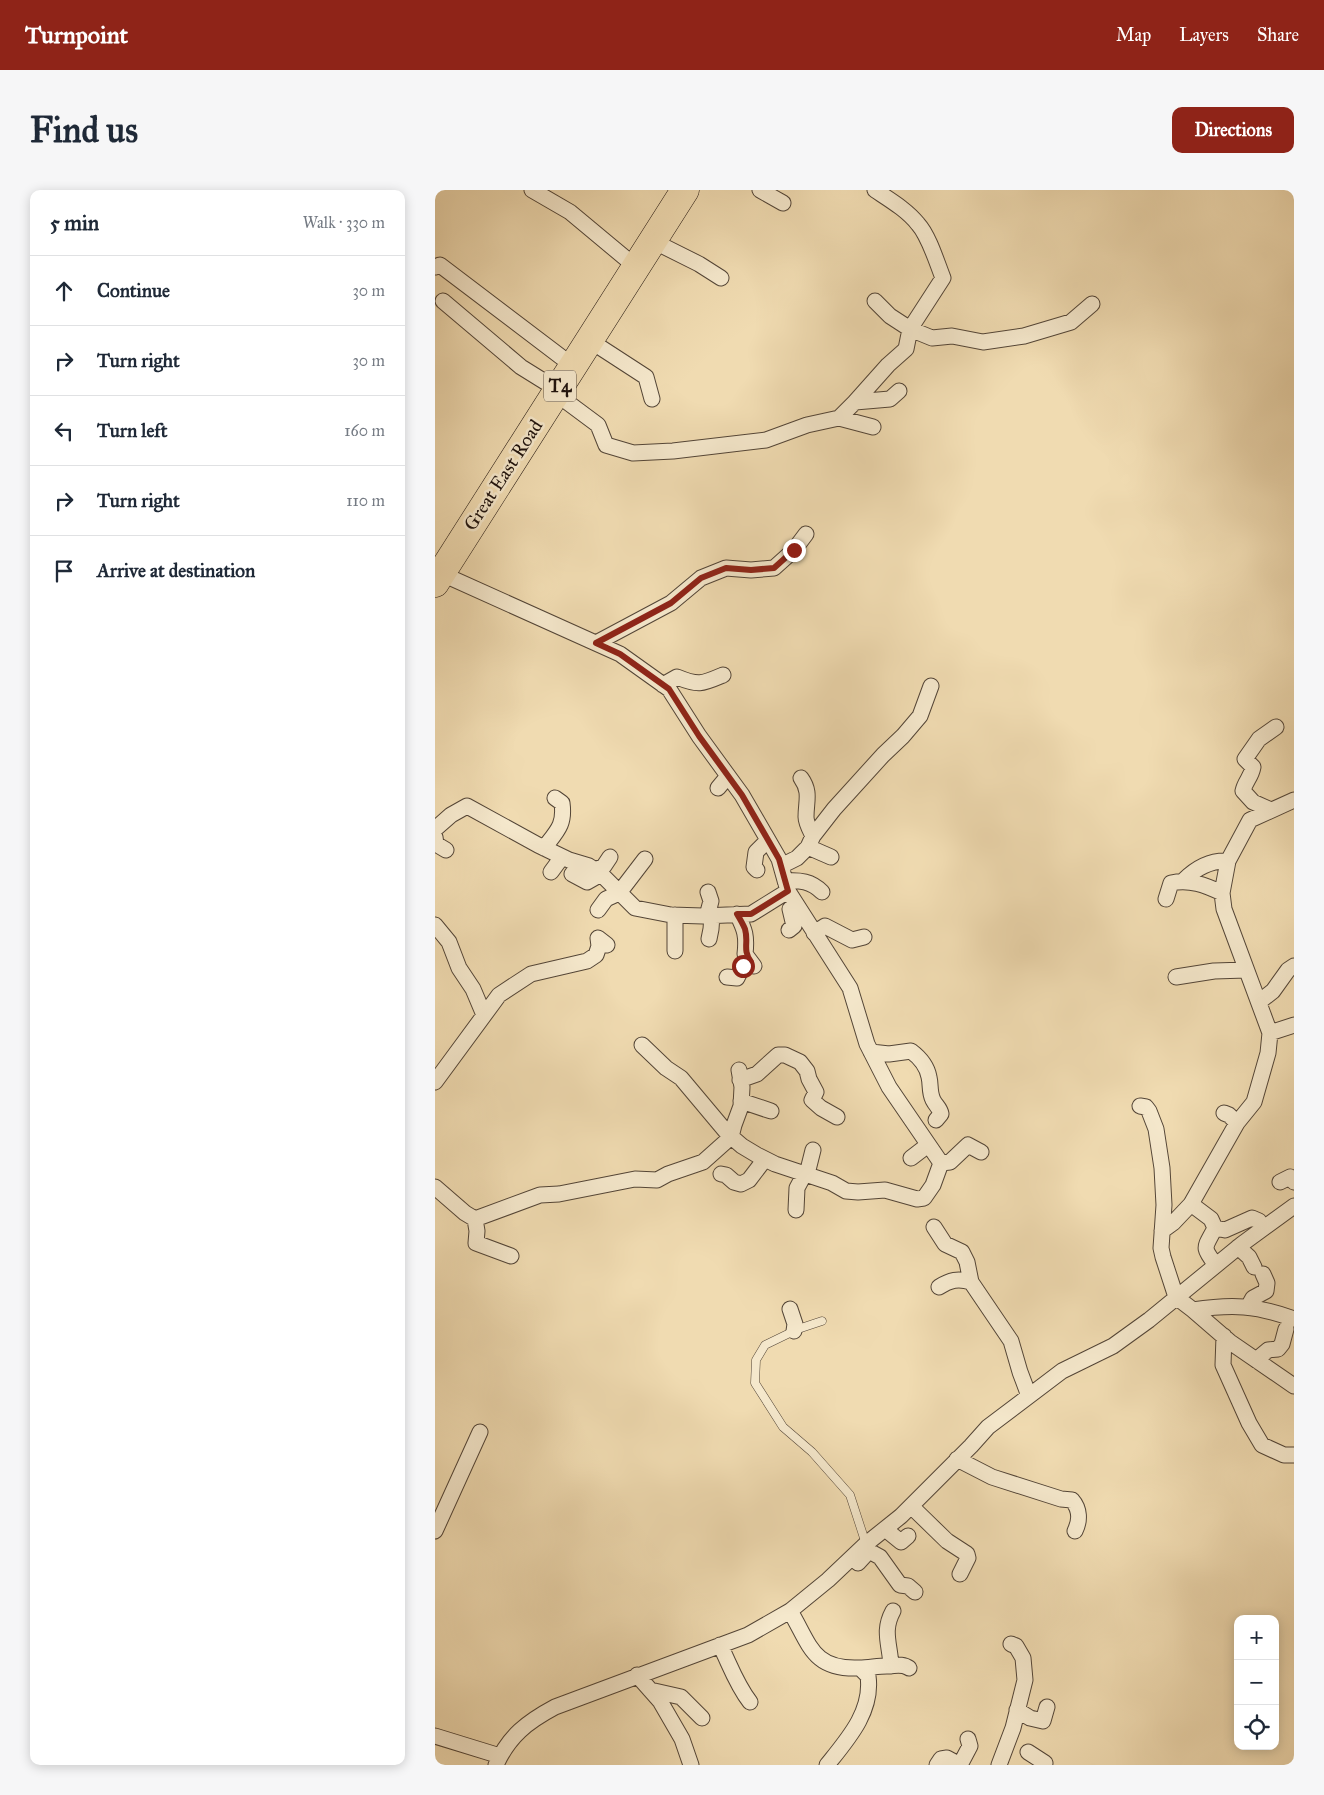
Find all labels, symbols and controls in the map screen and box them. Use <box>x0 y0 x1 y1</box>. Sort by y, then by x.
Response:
text: Turnpoint <box>25 20 128 50</box>
text: Map <box>1116 24 1151 46</box>
text: Layers <box>1179 24 1229 46</box>
text: Share <box>1257 24 1299 46</box>
button: Directions <box>1172 107 1294 153</box>
text: Find us <box>30 109 138 152</box>
text: 5 min <box>50 210 99 236</box>
text: Walk · 330 m <box>303 213 385 232</box>
icon: ahead <box>50 277 78 305</box>
text: Continue <box>97 279 170 302</box>
text: 30 m <box>352 281 385 300</box>
icon: right <box>50 347 78 375</box>
text: Turn right <box>97 349 180 372</box>
text: 30 m <box>352 351 385 370</box>
road number: T4 <box>544 370 576 402</box>
street label: Great East Road <box>459 415 548 535</box>
icon: left <box>50 417 78 445</box>
text: Turn left <box>97 419 167 442</box>
text: 160 m <box>344 421 385 440</box>
icon: right <box>50 487 78 515</box>
text: Turn right <box>97 489 180 512</box>
text: 110 m <box>346 491 385 510</box>
route end <box>783 539 806 562</box>
icon: arrive <box>50 557 78 585</box>
text: Arrive at destination <box>97 559 255 582</box>
route start <box>732 955 755 978</box>
map controls <box>1234 1615 1279 1750</box>
button: + <box>1234 1615 1279 1660</box>
button: − <box>1234 1660 1279 1705</box>
button: locate <box>1234 1705 1279 1750</box>

